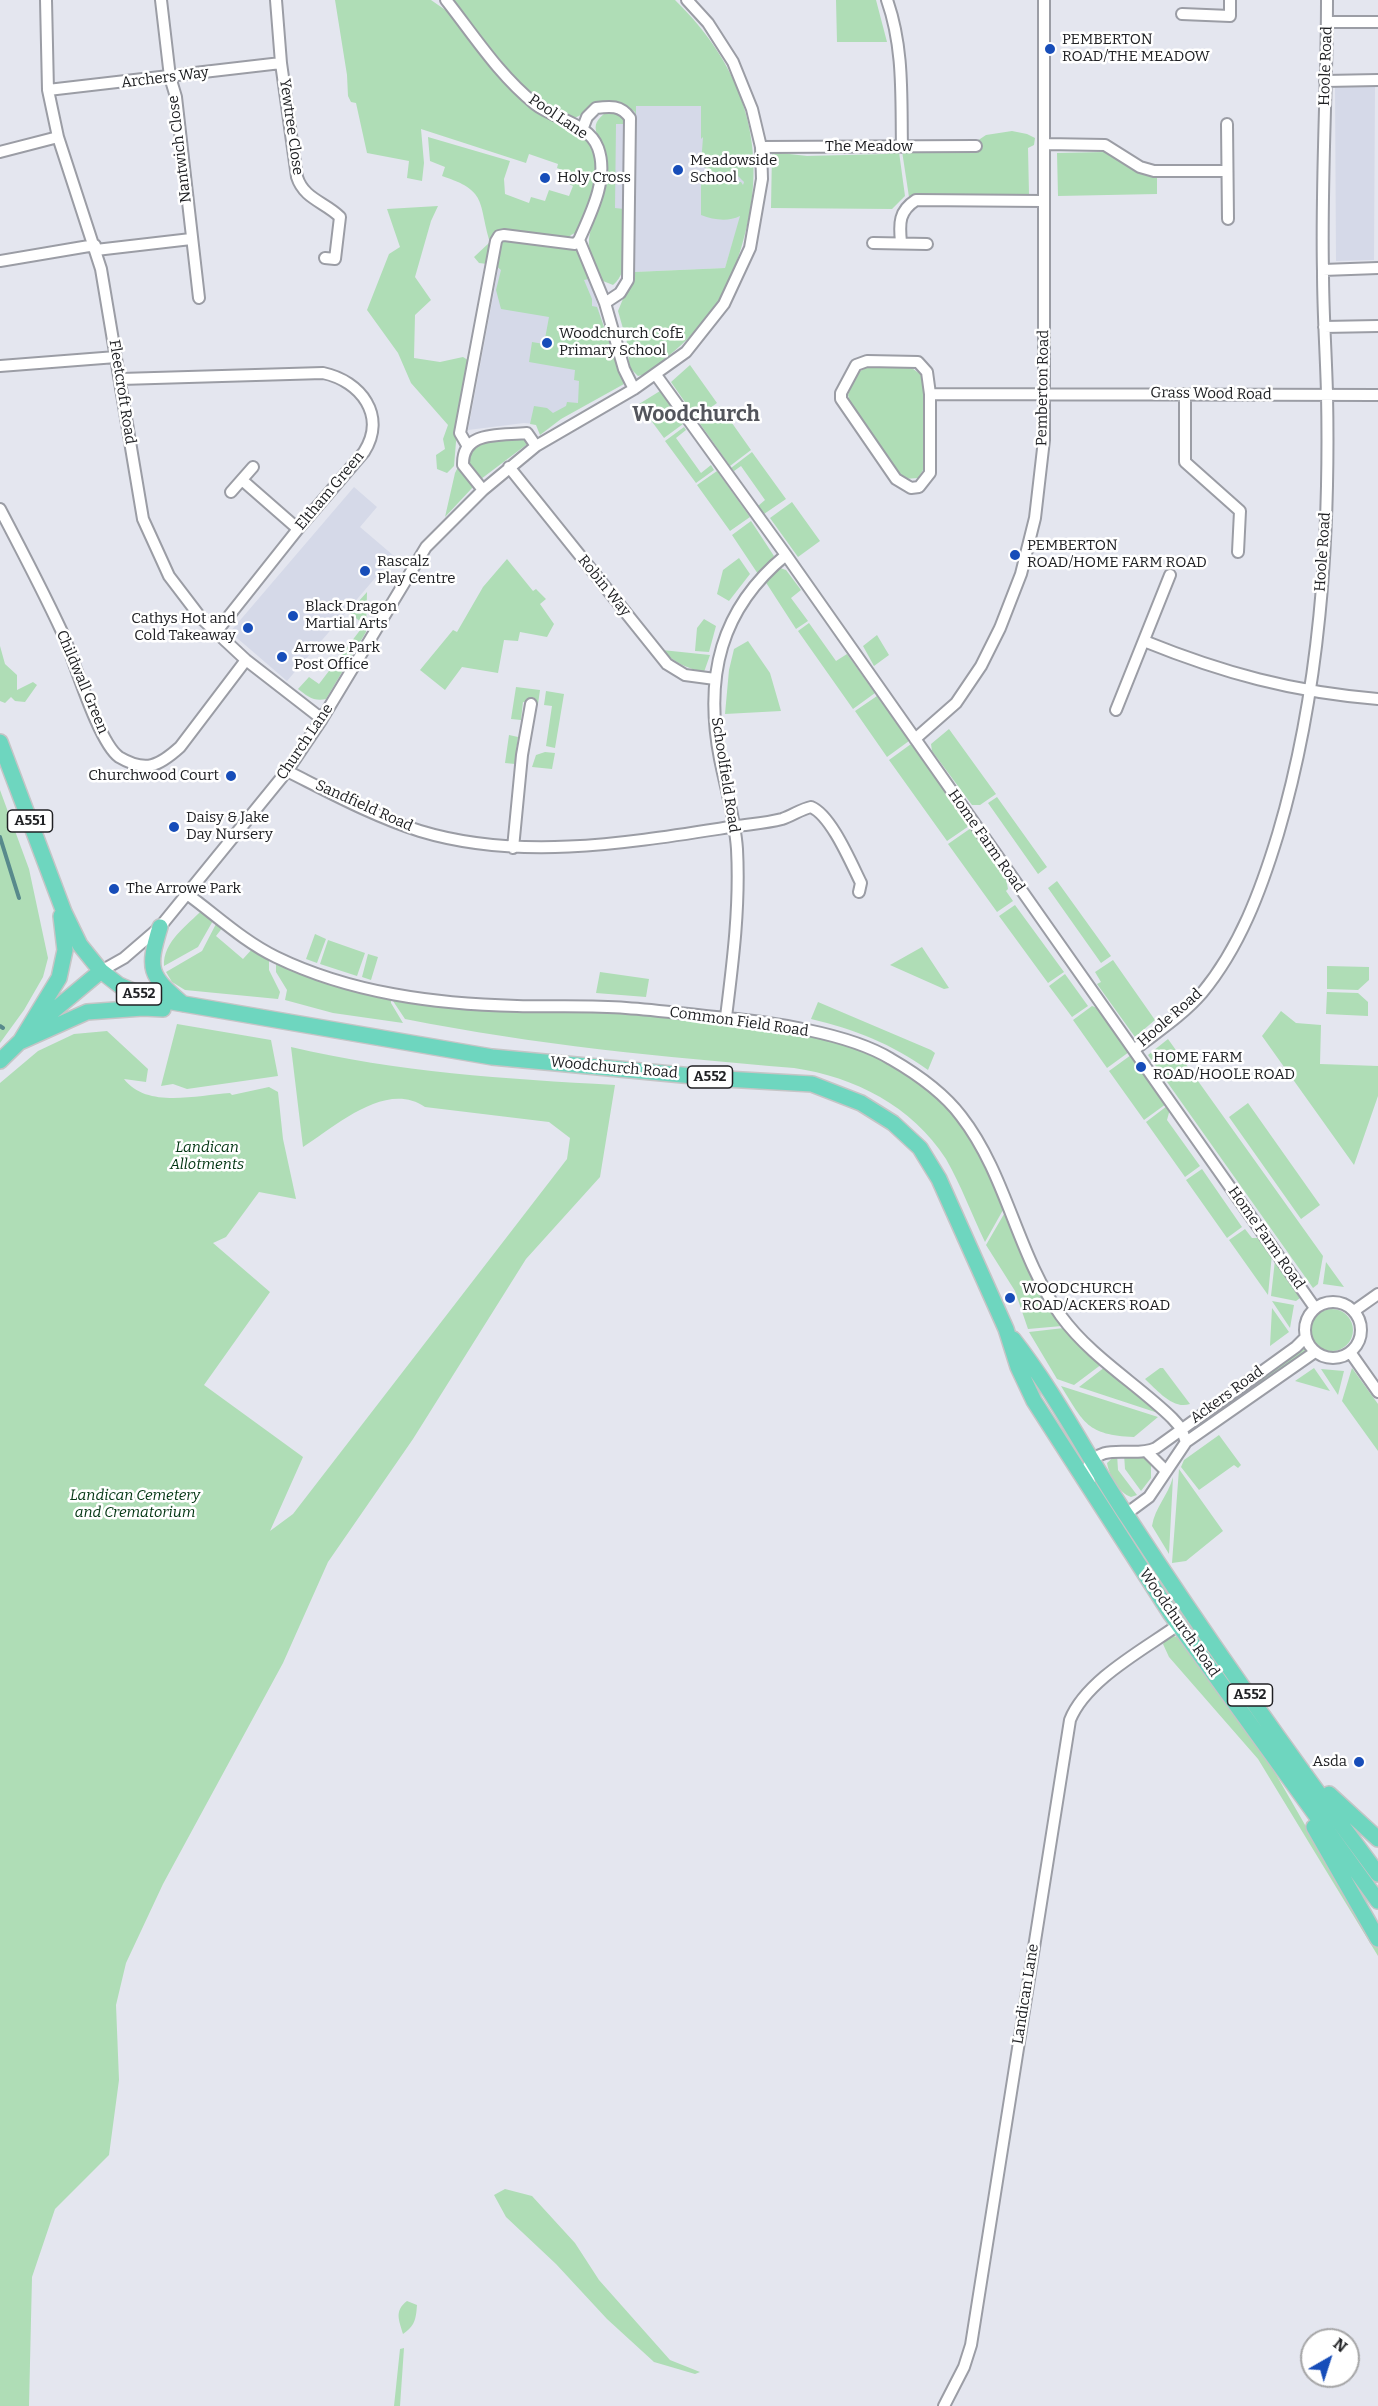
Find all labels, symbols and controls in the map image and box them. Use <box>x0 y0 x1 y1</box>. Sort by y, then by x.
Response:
street label: Hoole Road <box>1316 26 1336 106</box>
place label: PEMBERTON ROAD/THE MEADOW <box>1062 31 1210 66</box>
marker: PEMBERTON ROAD/THE MEADOW <box>1043 42 1057 56</box>
street label: Archers Way <box>120 64 210 92</box>
street label: Yewtree Close <box>275 78 307 176</box>
street label: Pool Lane <box>525 91 591 143</box>
street label: Nantwich Close <box>164 94 196 204</box>
street label: The Meadow <box>825 138 913 156</box>
place label: Meadowside School <box>690 152 777 187</box>
marker: Meadowside School <box>671 163 685 177</box>
place label: Holy Cross <box>557 169 631 187</box>
marker: Holy Cross <box>538 171 552 185</box>
place label: Woodchurch CofE Primary School <box>559 325 684 360</box>
street label: Pemberton Road <box>1033 330 1053 446</box>
marker: Woodchurch CofE Primary School <box>540 336 554 350</box>
street label: Fleetcroft Road <box>105 338 139 446</box>
street label: Grass Wood Road <box>1150 384 1272 404</box>
district label: Woodchurch <box>632 402 760 428</box>
street label: Eltham Green <box>292 448 368 534</box>
street label: Hoole Road <box>1311 512 1335 592</box>
place label: PEMBERTON ROAD/HOME FARM ROAD <box>1027 537 1207 572</box>
marker: PEMBERTON ROAD/HOME FARM ROAD <box>1008 548 1022 562</box>
street label: Robin Way <box>574 552 634 620</box>
place label: Rascalz Play Centre <box>377 553 455 588</box>
marker: Rascalz Play Centre <box>358 564 372 578</box>
place label: Black Dragon Martial Arts <box>305 598 397 633</box>
marker: Black Dragon Martial Arts <box>286 609 300 623</box>
place label: Cathys Hot and Cold Takeaway <box>131 610 236 645</box>
marker: Cathys Hot and Cold Takeaway <box>241 621 255 635</box>
street label: Childwall Green <box>52 627 112 737</box>
place label: Arrowe Park Post Office <box>294 639 380 674</box>
marker: Arrowe Park Post Office <box>275 650 289 664</box>
street label: Church Lane <box>273 701 337 783</box>
street label: Schoolfield Road <box>707 716 743 834</box>
place label: Churchwood Court <box>88 767 219 785</box>
marker: Churchwood Court <box>224 769 238 783</box>
street label: Sandfield Road <box>312 776 416 836</box>
street label: Home Farm Road <box>944 786 1028 896</box>
place label: Daisy & Jake Day Nursery <box>186 809 273 844</box>
road number: A551 <box>8 810 52 832</box>
marker: Daisy & Jake Day Nursery <box>167 820 181 834</box>
place label: The Arrowe Park <box>126 880 241 898</box>
marker: The Arrowe Park <box>107 882 121 896</box>
road number: A552 <box>116 983 162 1005</box>
street label: Hoole Road <box>1134 985 1206 1051</box>
street label: Common Field Road <box>668 1003 810 1041</box>
place label: HOME FARM ROAD/HOOLE ROAD <box>1153 1049 1295 1084</box>
street label: Woodchurch Road <box>550 1053 678 1083</box>
marker: HOME FARM ROAD/HOOLE ROAD <box>1134 1060 1148 1074</box>
road number: A552 <box>688 1066 732 1088</box>
park label: Landican Allotments <box>170 1139 244 1174</box>
street label: Home Farm Road <box>1224 1183 1308 1293</box>
place label: WOODCHURCH ROAD/ACKERS ROAD <box>1022 1280 1170 1315</box>
marker: WOODCHURCH ROAD/ACKERS ROAD <box>1003 1291 1017 1305</box>
street label: Ackers Road <box>1187 1362 1267 1428</box>
park label: Landican Cemetery and Crematorium <box>70 1487 200 1522</box>
street label: Woodchurch Road <box>1135 1566 1223 1680</box>
road number: A552 <box>1228 1684 1272 1706</box>
place label: Asda <box>1313 1753 1347 1771</box>
marker: Asda <box>1352 1755 1366 1769</box>
street label: Landican Lane <box>1009 1943 1043 2045</box>
north arrow <box>1300 2328 1360 2388</box>
text: N <box>1330 2334 1351 2356</box>

